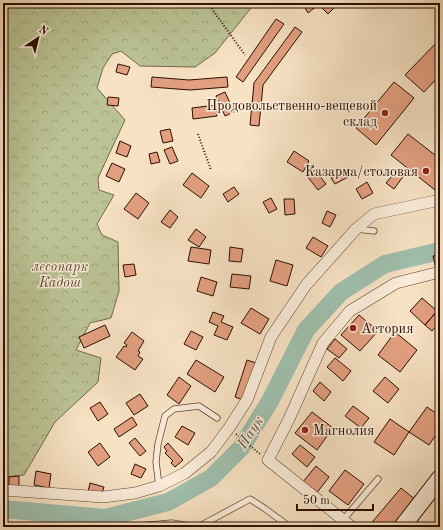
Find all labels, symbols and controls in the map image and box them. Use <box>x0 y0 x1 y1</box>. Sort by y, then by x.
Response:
north arrow <box>18 18 58 58</box>
text: N <box>36 24 50 38</box>
place label: Продовольственно-вещевой склад <box>206 99 377 129</box>
marker: Продовольственно-вещевой склад <box>380 108 390 118</box>
place label: Казарма/столовая <box>305 165 418 179</box>
marker: Казарма/столовая <box>421 166 431 176</box>
park label: лесопарк Кадош <box>32 260 88 290</box>
place label: Астория <box>361 322 413 336</box>
marker: Астория <box>348 323 358 333</box>
water label: Паук <box>235 414 267 453</box>
place label: Магнолия <box>313 424 374 438</box>
marker: Магнолия <box>300 425 310 435</box>
scale bar <box>297 486 373 512</box>
text: 50 m <box>303 494 330 507</box>

